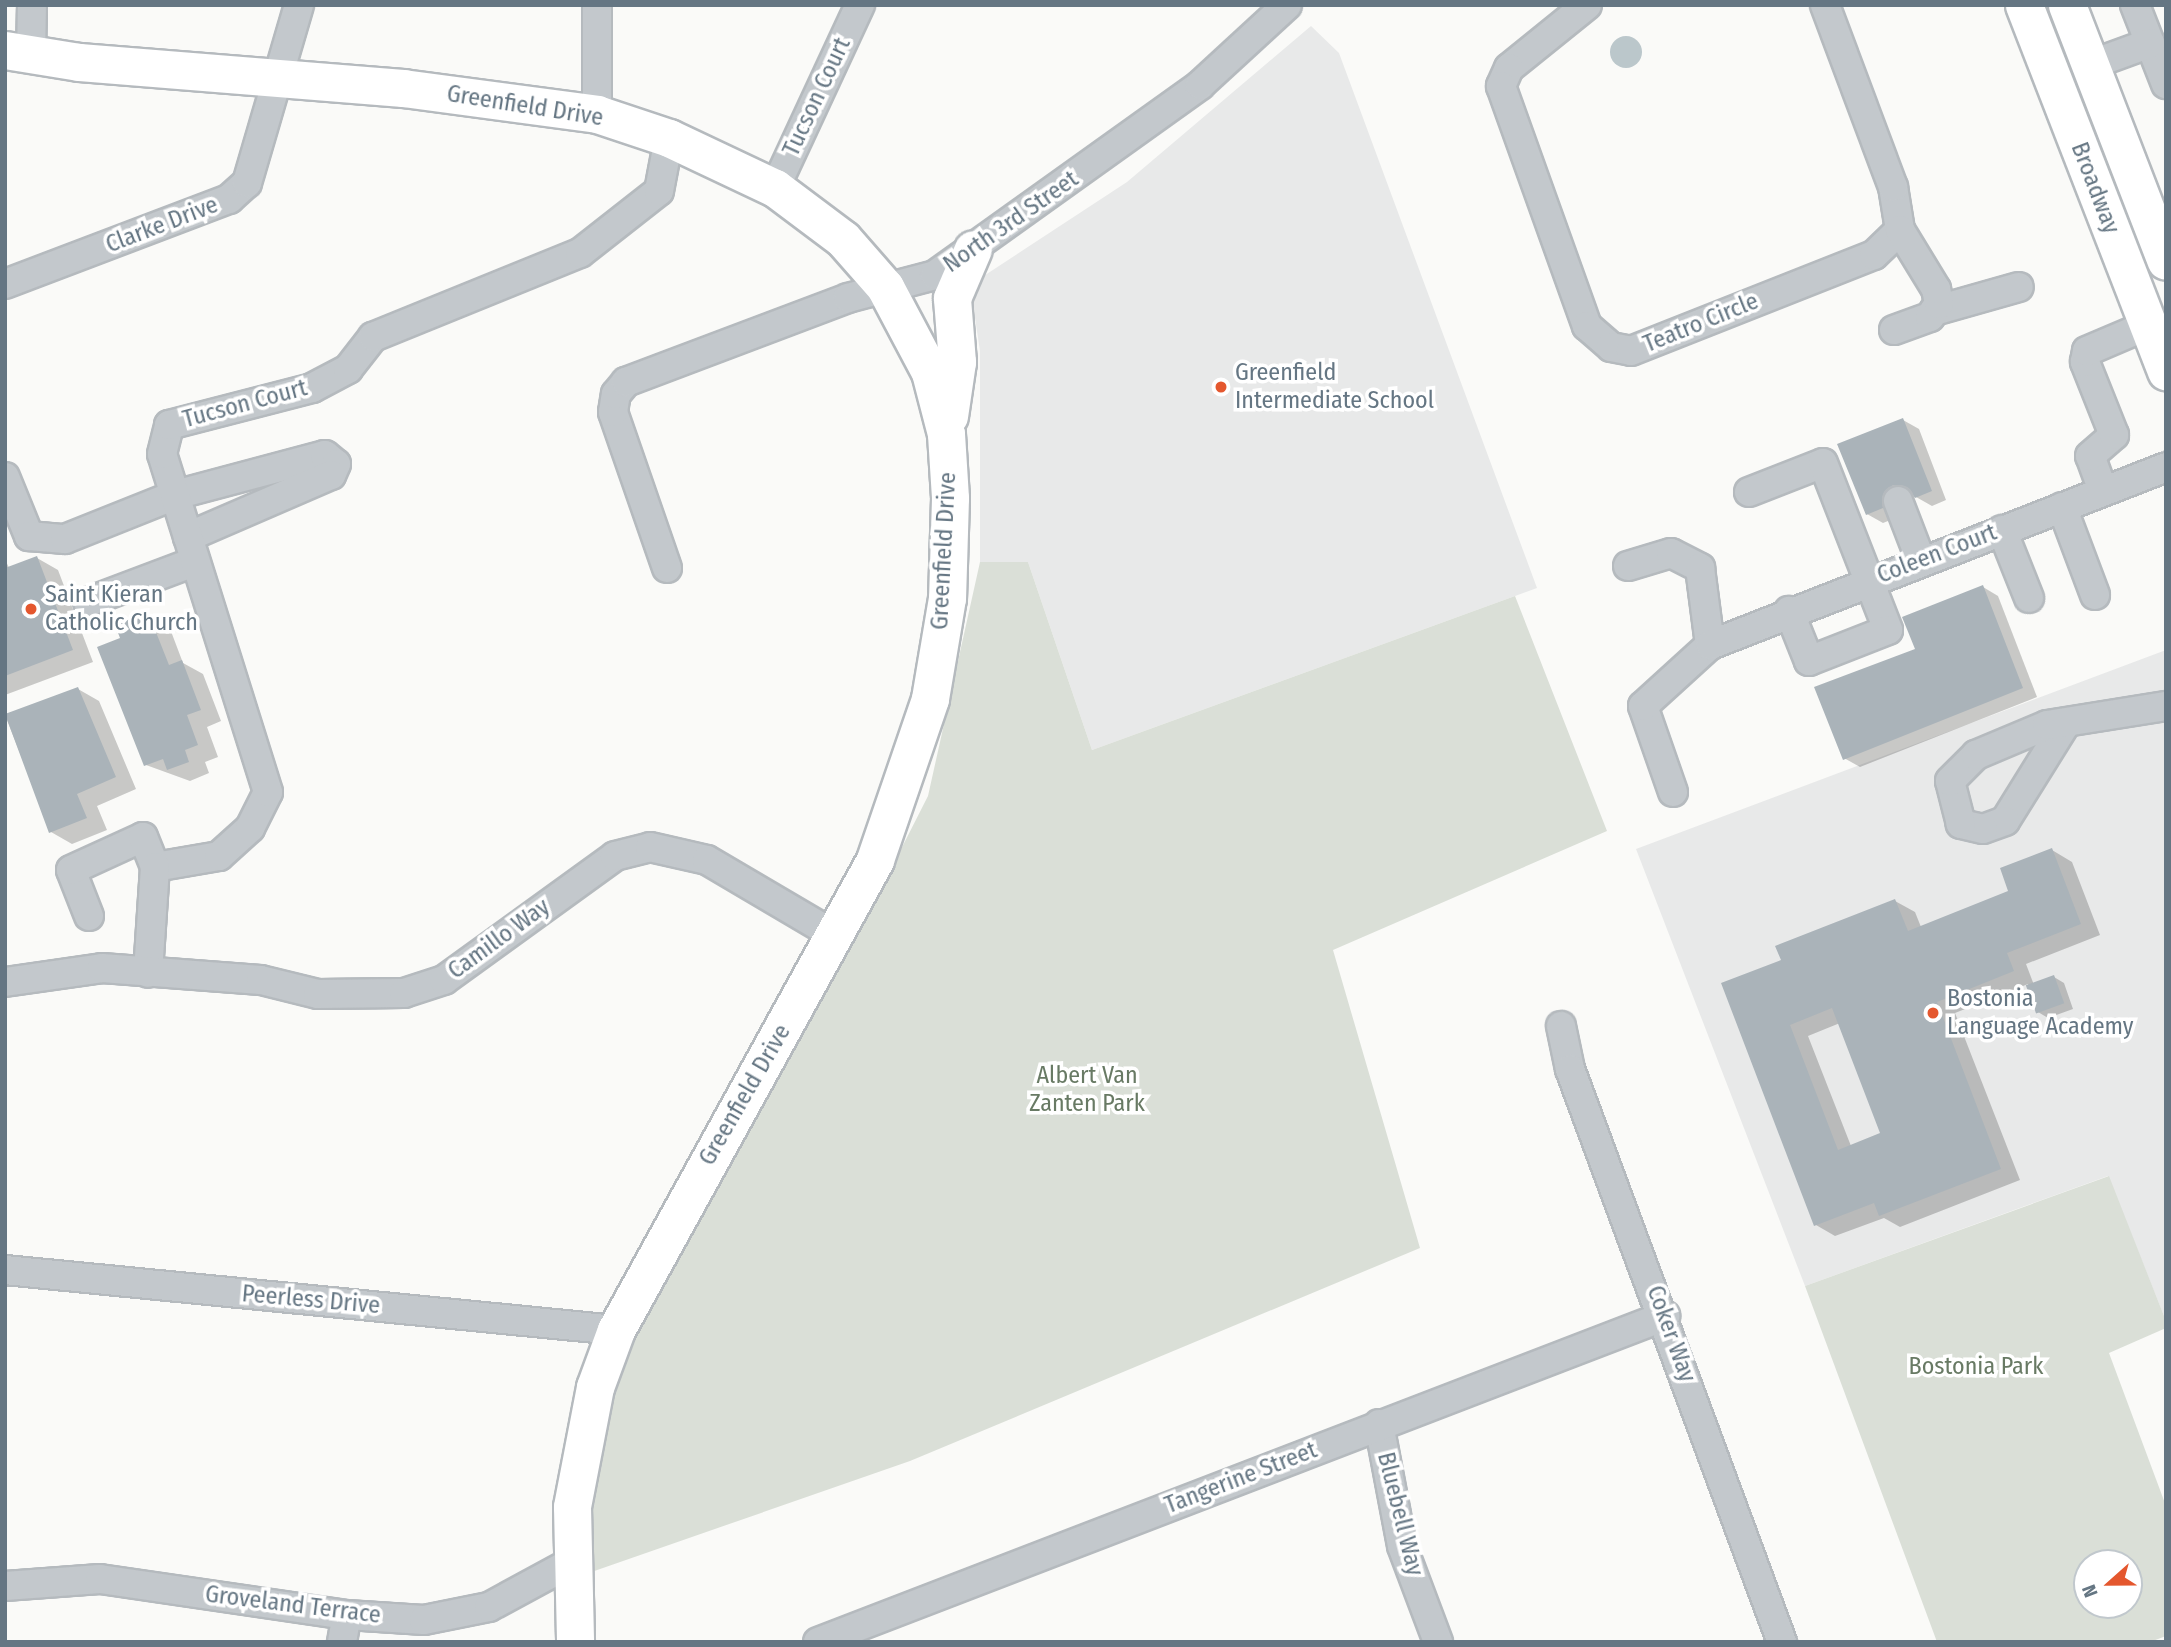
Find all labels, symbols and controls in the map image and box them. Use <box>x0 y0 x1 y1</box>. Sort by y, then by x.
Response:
street label: Tucson Court <box>777 33 857 161</box>
street label: Greenfield Drive <box>445 79 605 133</box>
street label: Broadway <box>2064 138 2126 238</box>
street label: North 3rd Street <box>938 165 1084 279</box>
street label: Clarke Drive <box>102 190 222 260</box>
street label: Teatro Circle <box>1639 287 1763 359</box>
place label: Greenfield Intermediate School <box>1235 359 1434 415</box>
street label: Tucson Court <box>180 374 310 434</box>
marker: Greenfield Intermediate School <box>1213 379 1229 395</box>
street label: Greenfield Drive <box>925 471 963 631</box>
street label: Coleen Court <box>1873 518 2001 590</box>
place label: Saint Kieran Catholic Church <box>45 581 198 637</box>
marker: Saint Kieran Catholic Church <box>23 601 39 617</box>
street label: Camillo Way <box>443 893 555 985</box>
place label: Bostonia Language Academy <box>1947 985 2134 1041</box>
marker: Bostonia Language Academy <box>1925 1005 1941 1021</box>
street label: Greenfield Drive <box>693 1019 797 1171</box>
park label: Albert Van Zanten Park <box>1029 1062 1145 1118</box>
street label: Peerless Drive <box>241 1280 381 1320</box>
street label: Coker Way <box>1640 1282 1702 1386</box>
park label: Bostonia Park <box>1909 1353 2043 1381</box>
street label: Tangerine Street <box>1161 1436 1321 1520</box>
street label: Bluebell Way <box>1371 1449 1429 1579</box>
north arrow <box>2073 1549 2143 1619</box>
street label: Groveland Terrace <box>204 1580 382 1630</box>
text: N <box>2077 1582 2103 1600</box>

